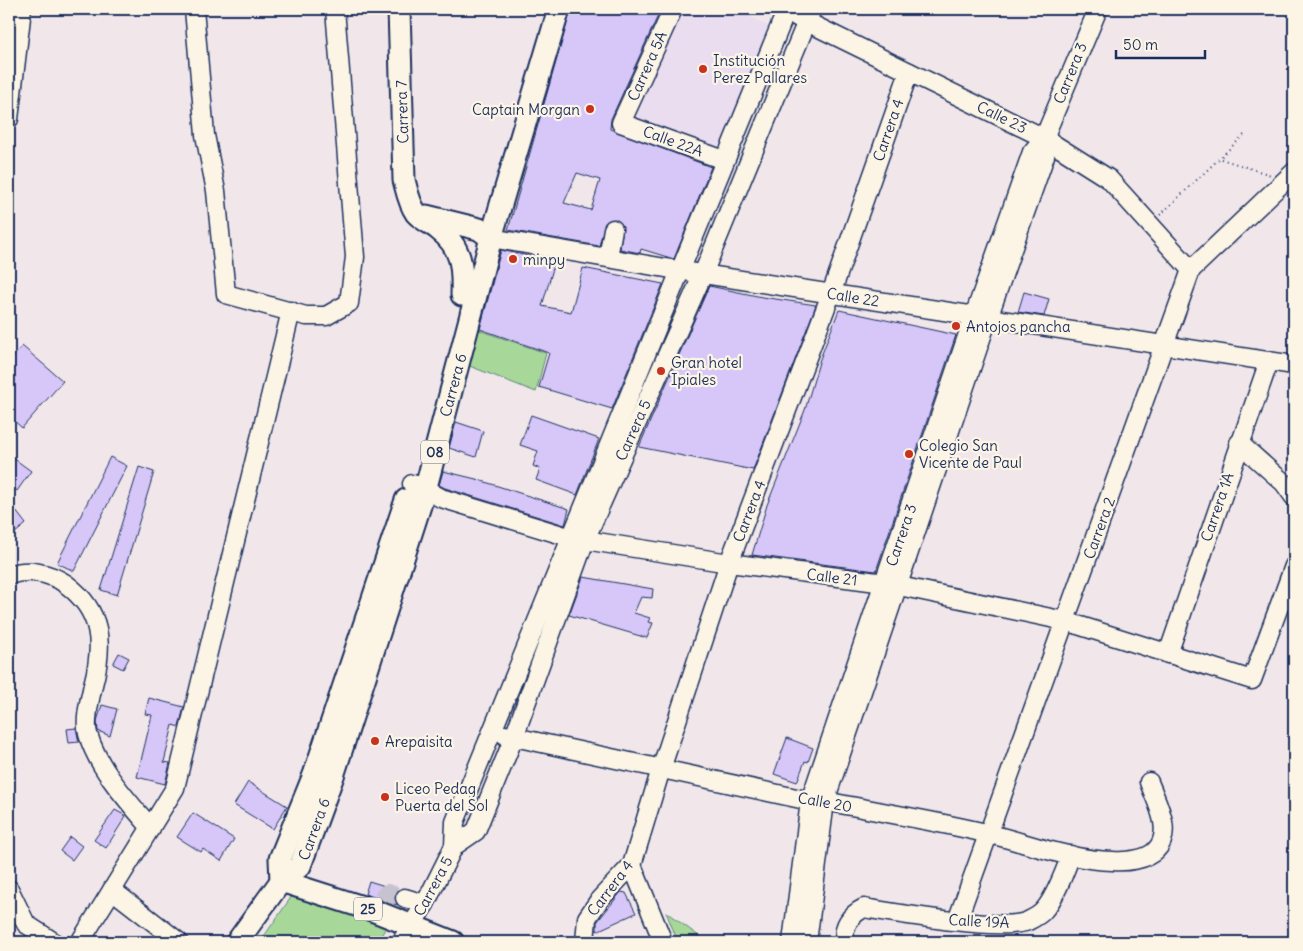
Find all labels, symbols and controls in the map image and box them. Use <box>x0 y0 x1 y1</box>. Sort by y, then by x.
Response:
street label: Carrera 5A <box>623 28 671 104</box>
scale bar <box>1116 28 1204 60</box>
text: 50 m <box>1123 35 1158 54</box>
street label: Carrera 3 <box>1049 39 1091 107</box>
place label: Institución Perez Pallares <box>713 51 807 87</box>
marker: Institución Perez Pallares <box>697 63 709 75</box>
street label: Carrera 7 <box>391 80 413 144</box>
street label: Carrera 4 <box>868 96 908 164</box>
street label: Calle 23 <box>974 97 1030 137</box>
place label: Captain Morgan <box>472 100 580 119</box>
marker: Captain Morgan <box>584 103 596 115</box>
street label: Calle 22A <box>640 121 706 161</box>
place label: minpy <box>523 250 565 269</box>
marker: minpy <box>507 253 519 265</box>
street label: Calle 22 <box>825 283 881 311</box>
place label: Antojos pancha <box>966 317 1071 336</box>
marker: Antojos pancha <box>950 320 962 332</box>
street label: Carrera 6 <box>435 351 471 419</box>
place label: Gran hotel Ipiales <box>671 353 742 389</box>
marker: Gran hotel Ipiales <box>655 365 667 377</box>
street label: Carrera 5 <box>611 396 655 464</box>
place label: Colegio San Vicente de Paul <box>919 436 1022 472</box>
road number: 08 <box>421 441 449 464</box>
marker: Colegio San Vicente de Paul <box>903 448 915 460</box>
street label: Carrera 1A <box>1196 470 1238 544</box>
street label: Carrera 4 <box>728 477 770 545</box>
street label: Carrera 2 <box>1079 494 1119 562</box>
street label: Carrera 3 <box>881 501 921 569</box>
street label: Calle 21 <box>806 564 858 590</box>
place label: Arepaisita <box>385 732 453 751</box>
marker: Arepaisita <box>369 735 381 747</box>
place label: Liceo Pedag Puerta del Sol <box>395 779 488 815</box>
street label: Calle 20 <box>796 788 854 816</box>
marker: Liceo Pedag Puerta del Sol <box>379 791 391 803</box>
street label: Carrera 6 <box>294 795 334 863</box>
street label: Carrera 5 <box>409 853 457 919</box>
street label: Carrera 4 <box>583 856 637 920</box>
road number: 25 <box>354 898 382 921</box>
street label: Calle 19A <box>948 910 1010 932</box>

